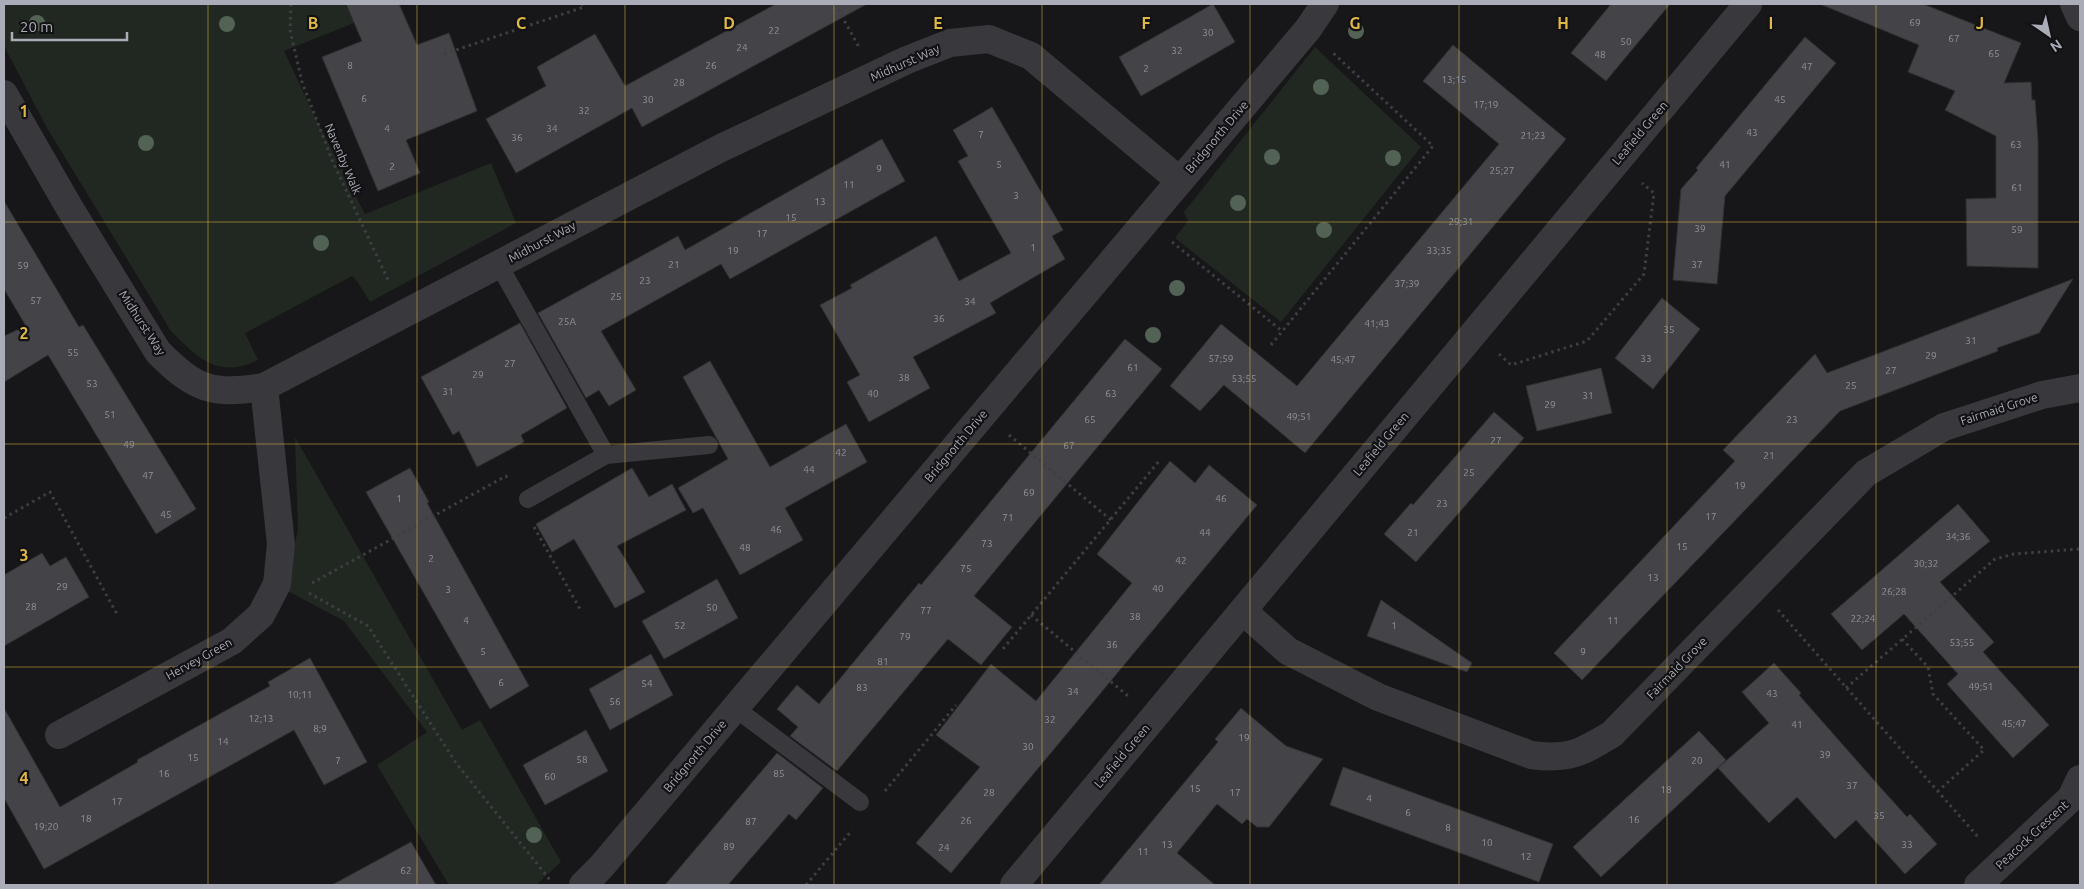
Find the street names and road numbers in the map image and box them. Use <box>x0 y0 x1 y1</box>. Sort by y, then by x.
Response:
street label: Midhurst Way <box>868 41 941 84</box>
street label: Bridgnorth Drive <box>1183 98 1251 175</box>
street label: Leafield Green <box>1609 98 1670 167</box>
street label: Navenby Walk <box>323 121 364 196</box>
street label: Midhurst Way <box>506 218 578 265</box>
street label: Midhurst Way <box>117 288 168 358</box>
street label: Fairmaid Grove <box>1958 390 2039 427</box>
street label: Bridgnorth Drive <box>922 407 990 484</box>
street label: Leafield Green <box>1350 409 1411 478</box>
street label: Fairmaid Grove <box>1644 634 1709 701</box>
street label: Hervey Green <box>164 635 234 682</box>
street label: Bridgnorth Drive <box>661 717 729 794</box>
street label: Leafield Green <box>1091 721 1152 790</box>
street label: Peacock Crescent <box>1993 798 2071 871</box>

